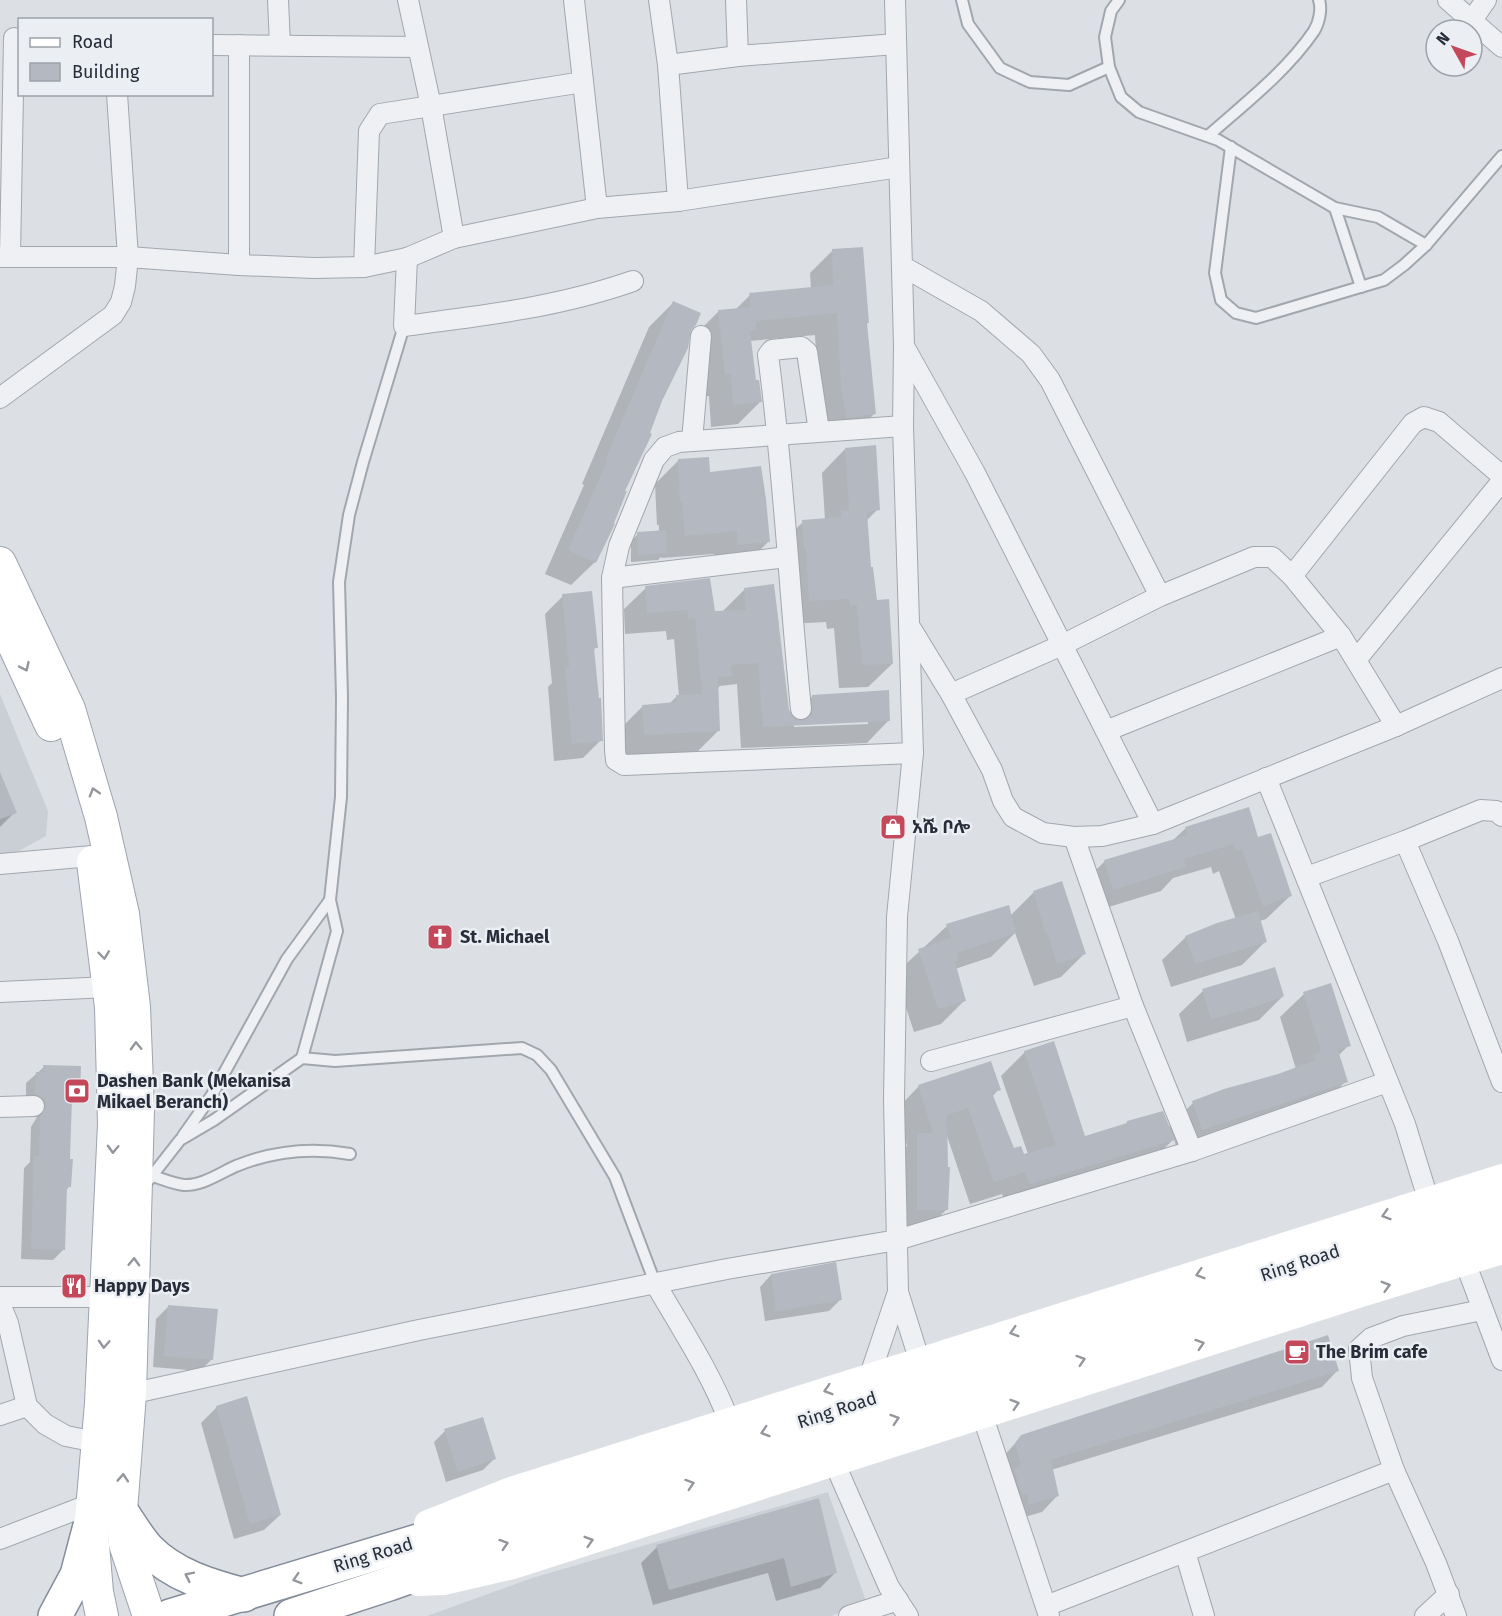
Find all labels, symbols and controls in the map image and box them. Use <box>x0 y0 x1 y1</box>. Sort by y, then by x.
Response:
legend <box>18 18 213 96</box>
north arrow <box>1424 18 1484 78</box>
text: N <box>1432 29 1454 49</box>
text: Road <box>72 31 114 53</box>
text: Building <box>72 61 140 83</box>
one-way arrow <box>18 661 30 672</box>
one-way arrow <box>89 788 101 798</box>
shop icon: አሼ ቦሎ <box>878 812 908 842</box>
place label: አሼ ቦሎ <box>912 816 970 838</box>
church icon: St. Michael <box>425 922 455 952</box>
place label: St. Michael <box>460 926 550 948</box>
one-way arrow <box>98 950 110 959</box>
one-way arrow <box>129 1042 142 1051</box>
place label: Dashen Bank (Mekanisa Mikael Beranch) <box>97 1070 291 1113</box>
bank icon: Dashen Bank (Mekanisa Mikael Beranch) <box>62 1076 92 1106</box>
one-way arrow <box>107 1145 119 1154</box>
one-way arrow <box>1381 1208 1392 1220</box>
street label: Ring Road <box>1258 1240 1342 1286</box>
one-way arrow <box>128 1258 140 1267</box>
one-way arrow <box>1195 1266 1206 1279</box>
restaurant icon: Happy Days <box>59 1271 89 1301</box>
place label: Happy Days <box>94 1275 190 1297</box>
one-way arrow <box>1381 1280 1391 1293</box>
one-way arrow <box>1009 1325 1020 1337</box>
cafe icon: The Brim cafe <box>1282 1337 1312 1367</box>
one-way arrow <box>97 1339 110 1348</box>
one-way arrow <box>1194 1339 1205 1351</box>
place label: The Brim cafe <box>1316 1341 1428 1363</box>
one-way arrow <box>1075 1355 1086 1367</box>
one-way arrow <box>823 1383 834 1395</box>
street label: Ring Road <box>795 1387 879 1433</box>
one-way arrow <box>1009 1399 1020 1411</box>
one-way arrow <box>889 1414 900 1426</box>
one-way arrow <box>760 1425 771 1437</box>
one-way arrow <box>116 1473 129 1482</box>
one-way arrow <box>684 1479 695 1492</box>
street label: Ring Road <box>331 1532 415 1578</box>
one-way arrow <box>583 1536 594 1549</box>
one-way arrow <box>498 1538 509 1551</box>
one-way arrow <box>184 1571 195 1583</box>
one-way arrow <box>292 1572 303 1584</box>

